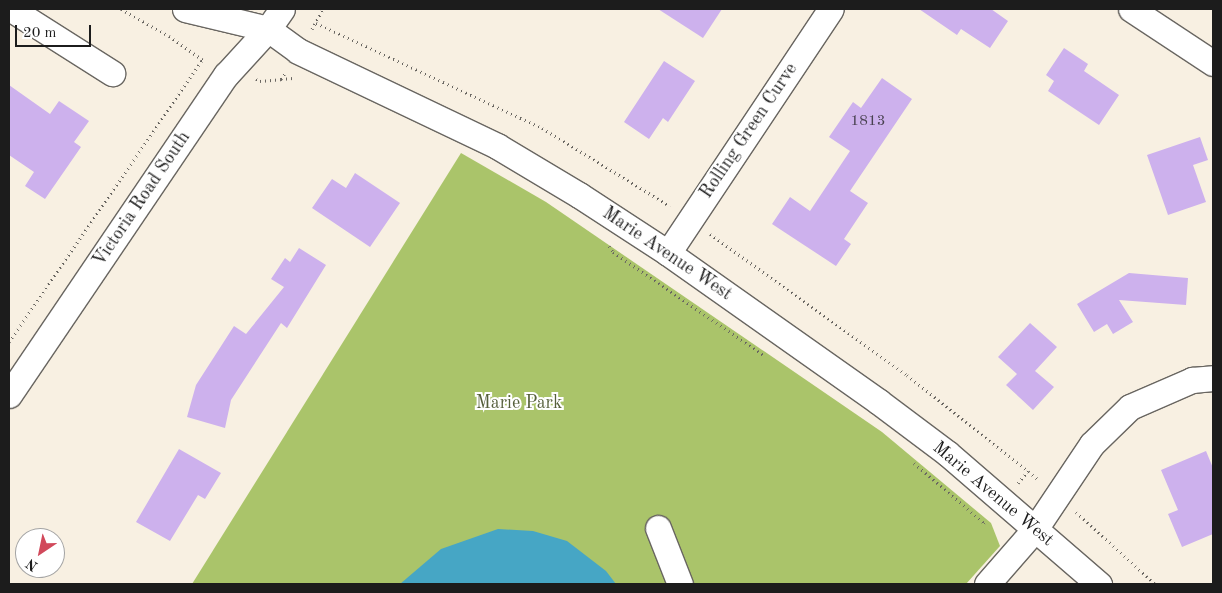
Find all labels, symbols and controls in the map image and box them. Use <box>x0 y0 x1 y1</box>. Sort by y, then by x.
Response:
scale bar <box>18 15 94 47</box>
text: 20 m <box>23 26 57 41</box>
street label: Rolling Green Curve <box>696 59 802 203</box>
house number: 1813 <box>851 113 885 131</box>
street label: Victoria Road South <box>89 127 195 271</box>
street label: Marie Avenue West <box>598 203 736 305</box>
park label: Marie Park <box>476 392 562 414</box>
street label: Marie Avenue West <box>928 437 1058 551</box>
north arrow <box>15 528 65 578</box>
text: N <box>24 556 41 573</box>

